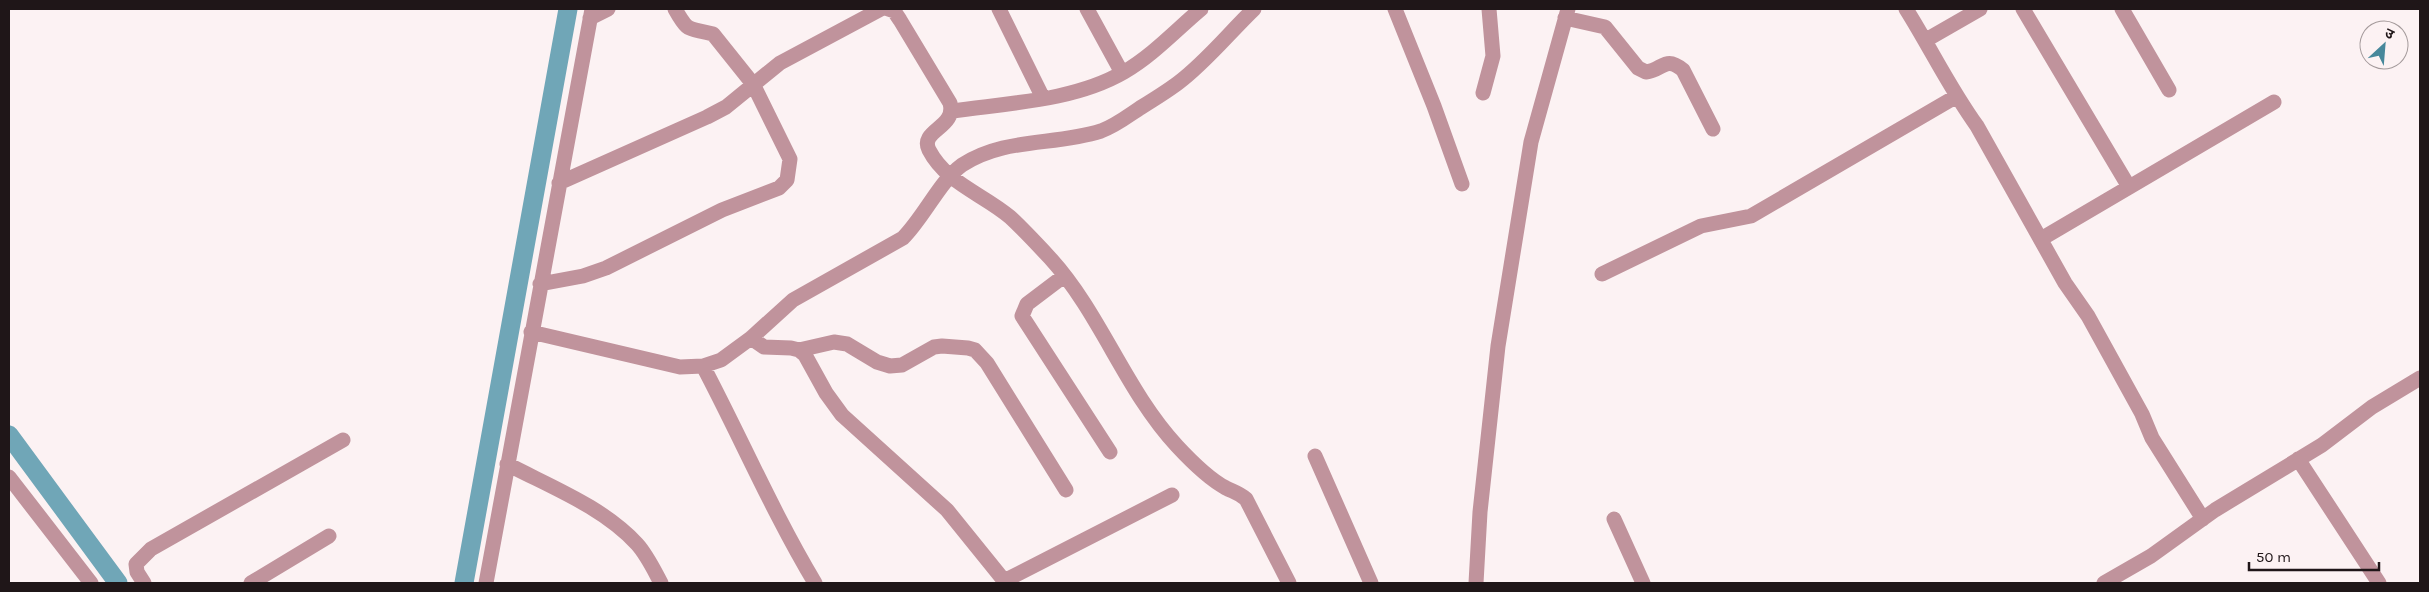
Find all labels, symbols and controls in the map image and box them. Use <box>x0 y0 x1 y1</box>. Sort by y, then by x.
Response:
north arrow <box>2359 20 2409 70</box>
text: उ <box>2382 24 2398 44</box>
scale bar <box>2249 540 2379 572</box>
text: 50 m <box>2256 548 2291 566</box>

